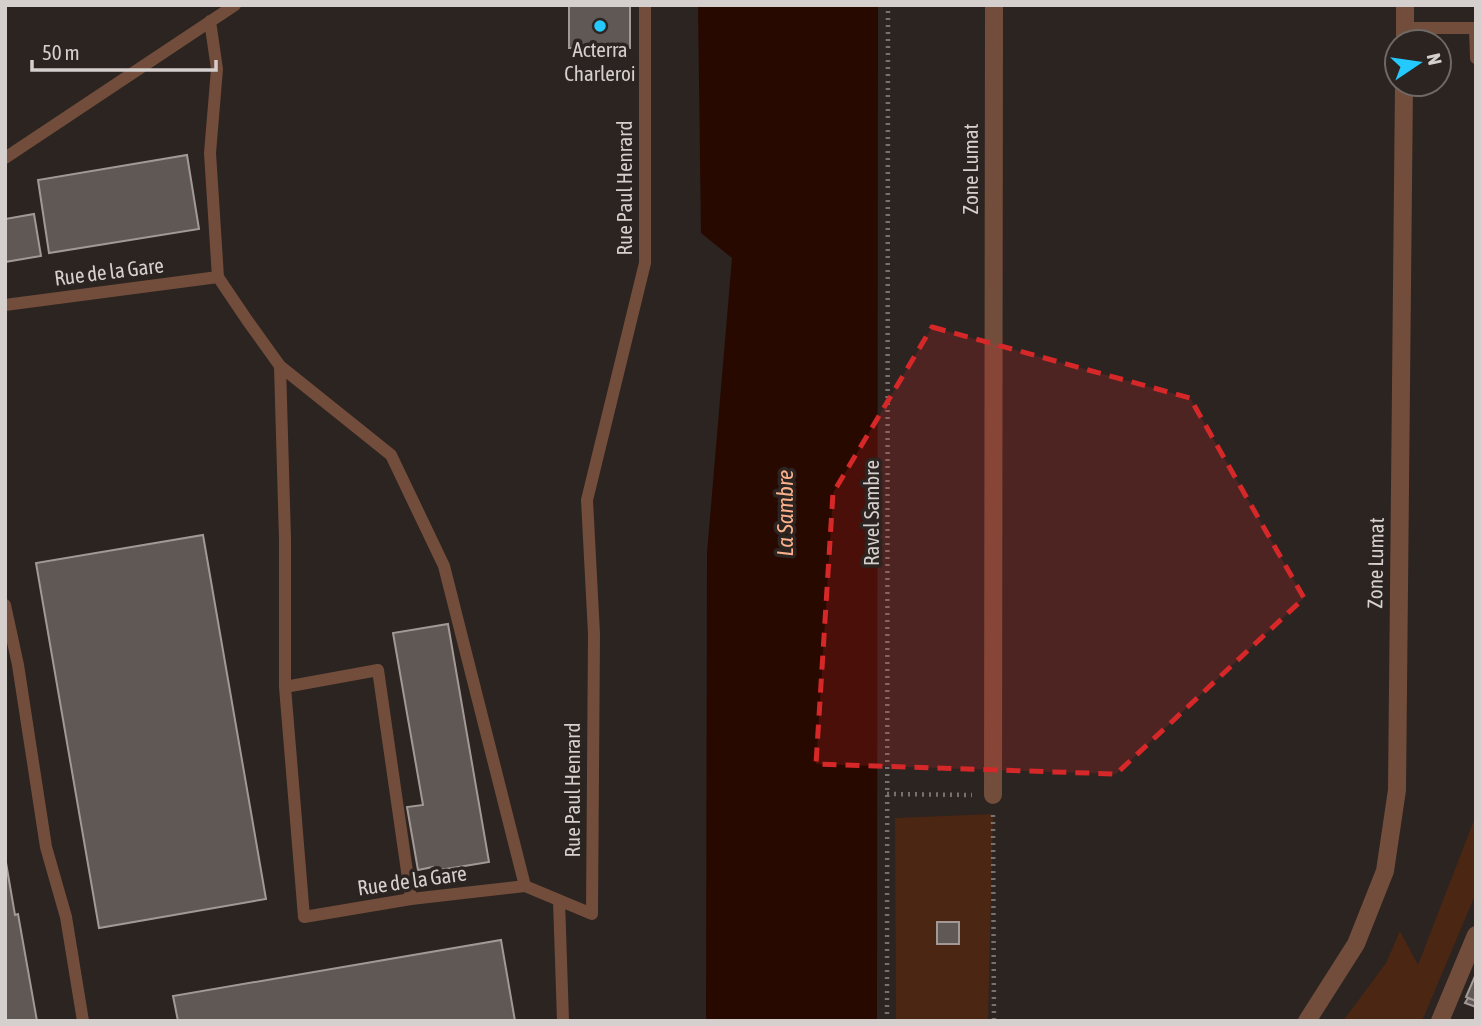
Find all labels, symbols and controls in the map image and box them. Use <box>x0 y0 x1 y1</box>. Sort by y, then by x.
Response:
marker: Acterra Charleroi <box>592 18 608 34</box>
scale bar <box>32 28 215 72</box>
north arrow <box>1383 28 1453 98</box>
place label: Acterra Charleroi <box>564 37 636 85</box>
text: 50 m <box>42 40 80 64</box>
text: N <box>1423 51 1447 67</box>
street label: Rue Paul Henrard <box>612 121 636 255</box>
street label: Zone Lumat <box>958 123 982 215</box>
street label: Rue de la Gare <box>53 252 165 290</box>
street label: Ravel Sambre <box>859 460 883 566</box>
water label: La Sambre <box>772 469 798 557</box>
street label: Zone Lumat <box>1362 517 1388 609</box>
street label: Rue Paul Henrard <box>560 723 584 857</box>
street label: Rue de la Gare <box>356 860 468 900</box>

